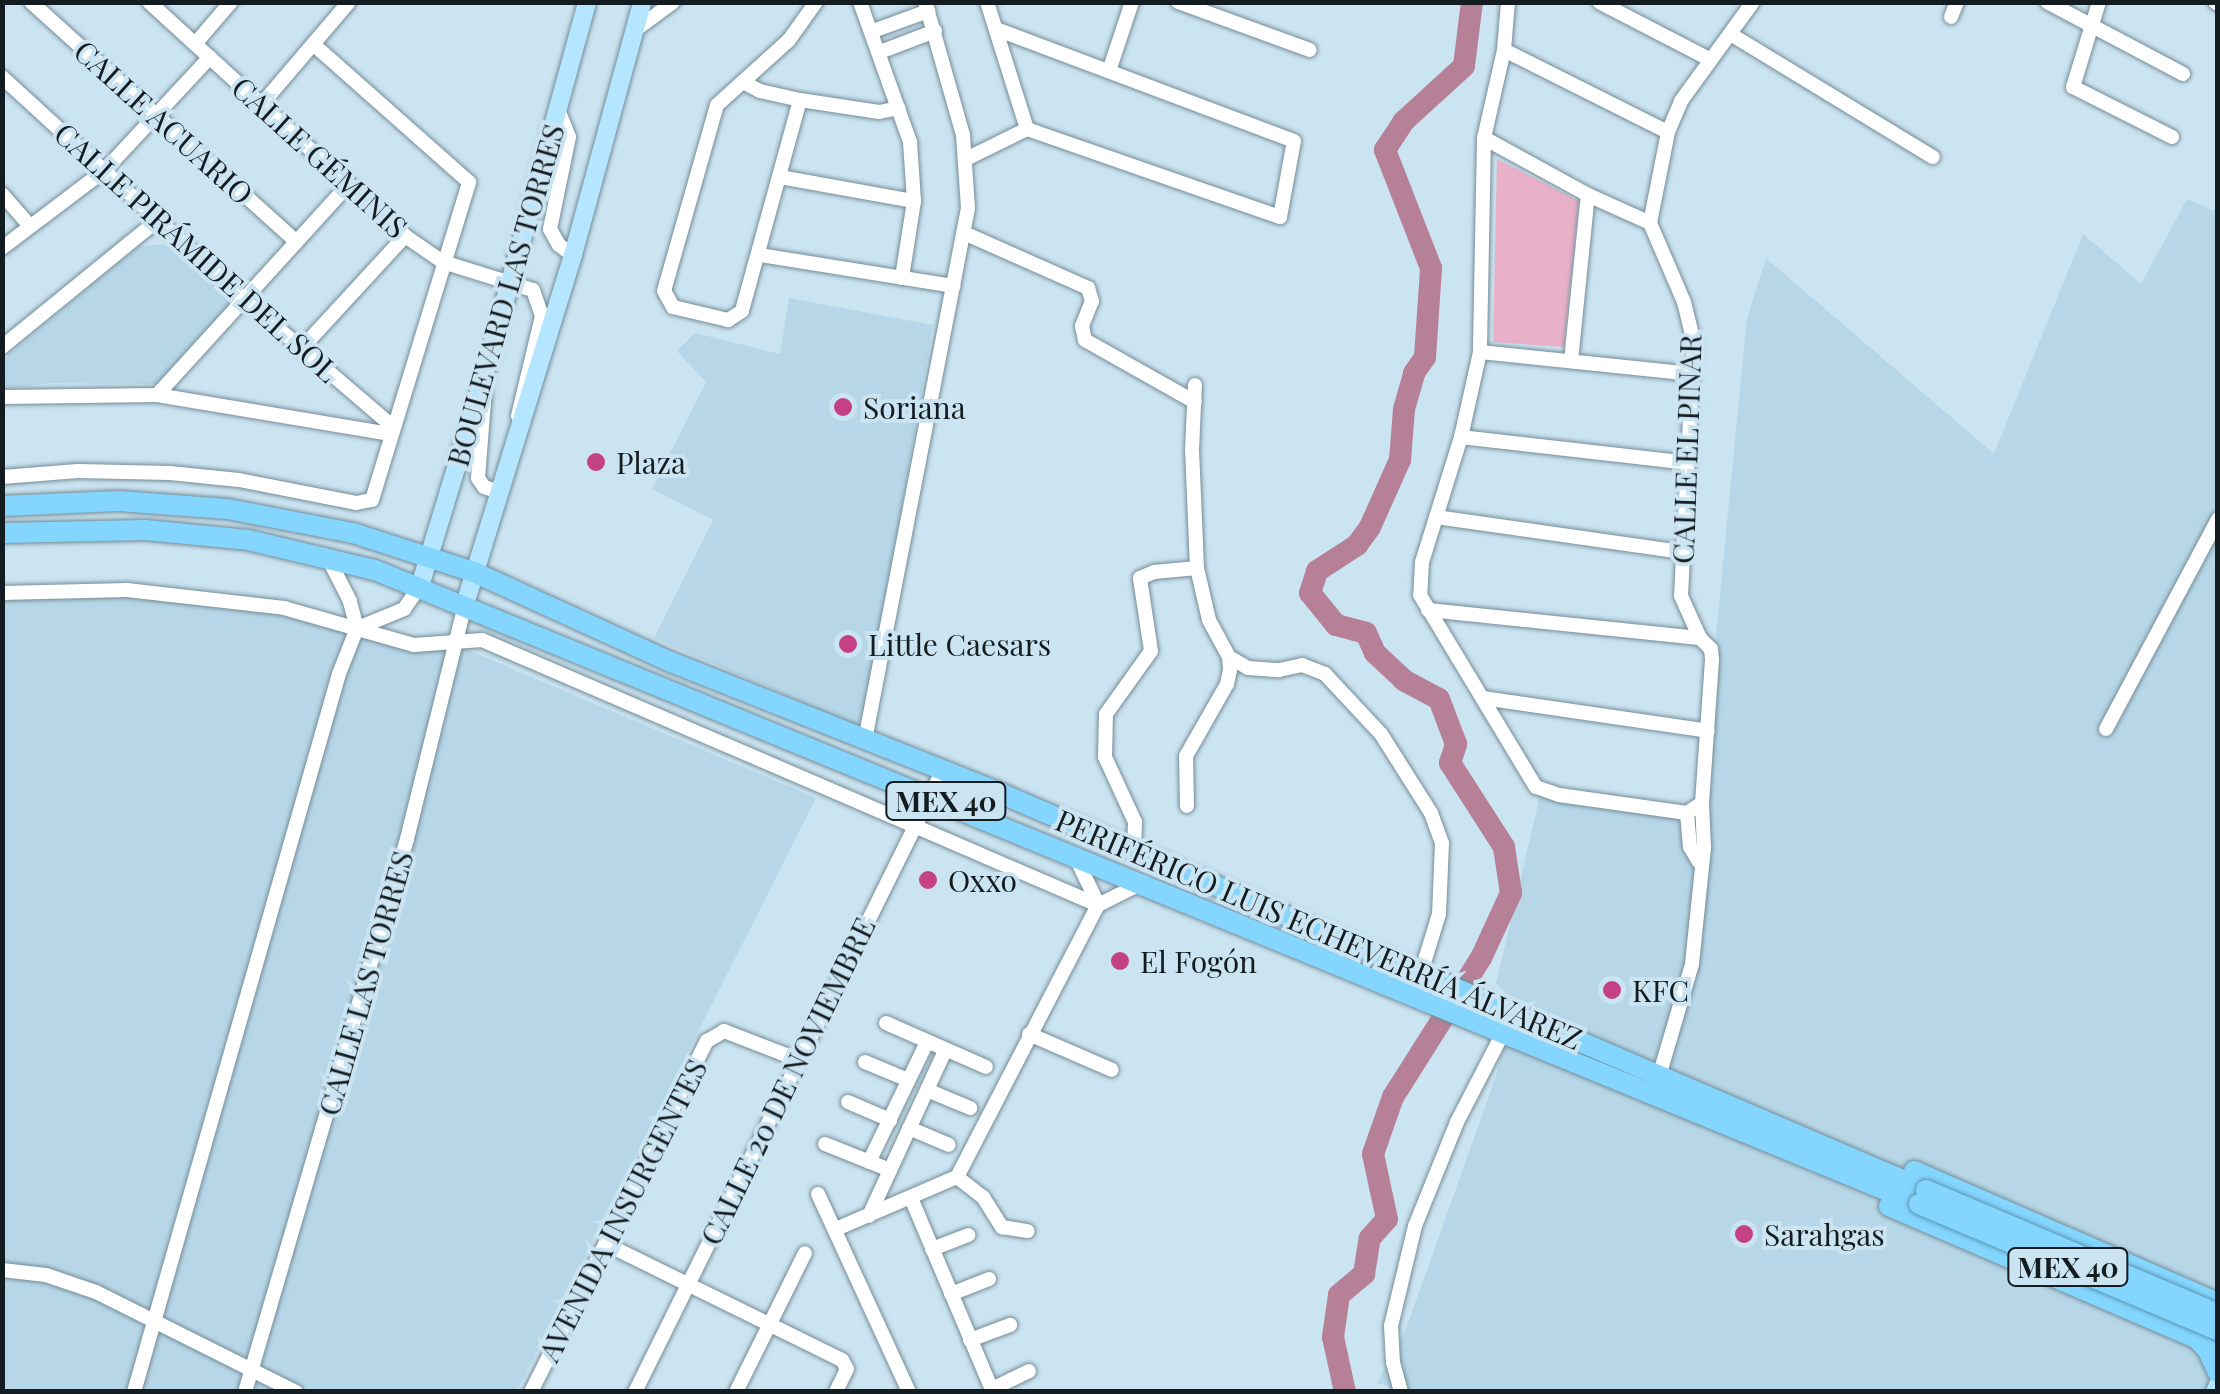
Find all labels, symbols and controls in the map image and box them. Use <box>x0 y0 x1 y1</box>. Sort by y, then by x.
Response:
street label: CALLE ACUARIO <box>67 32 261 212</box>
street label: CALLE GÉMINIS <box>225 69 415 245</box>
street label: CALLE PIRÁMIDE DEL SOL <box>48 115 346 389</box>
street label: BOULEVARD LAS TORRES <box>439 119 571 471</box>
street label: CALLE EL PINAR <box>1664 334 1708 564</box>
place label: Soriana <box>863 389 966 425</box>
marker: Soriana <box>832 396 854 418</box>
place label: Plaza <box>616 444 686 480</box>
marker: Plaza <box>585 451 607 473</box>
place label: Little Caesars <box>868 626 1051 662</box>
marker: Little Caesars <box>837 633 859 655</box>
road number: MEX 40 <box>884 778 1008 824</box>
street label: PERIFÉRICO LUIS ECHEVERRÍA ÁLVAREZ <box>1050 801 1588 1057</box>
street label: CALLE LAS TORRES <box>310 846 420 1120</box>
place label: Oxxo <box>948 862 1017 898</box>
marker: Oxxo <box>917 869 939 891</box>
street label: CALLE 20 DE NOVIEMBRE <box>692 912 882 1250</box>
place label: El Fogón <box>1140 943 1257 979</box>
marker: El Fogón <box>1109 950 1131 972</box>
place label: KFC <box>1632 972 1689 1008</box>
marker: KFC <box>1601 979 1623 1001</box>
street label: AVENIDA INSURGENTES <box>530 1053 714 1367</box>
place label: Sarahgas <box>1764 1216 1885 1252</box>
marker: Sarahgas <box>1733 1223 1755 1245</box>
road number: MEX 40 <box>2006 1244 2130 1290</box>

